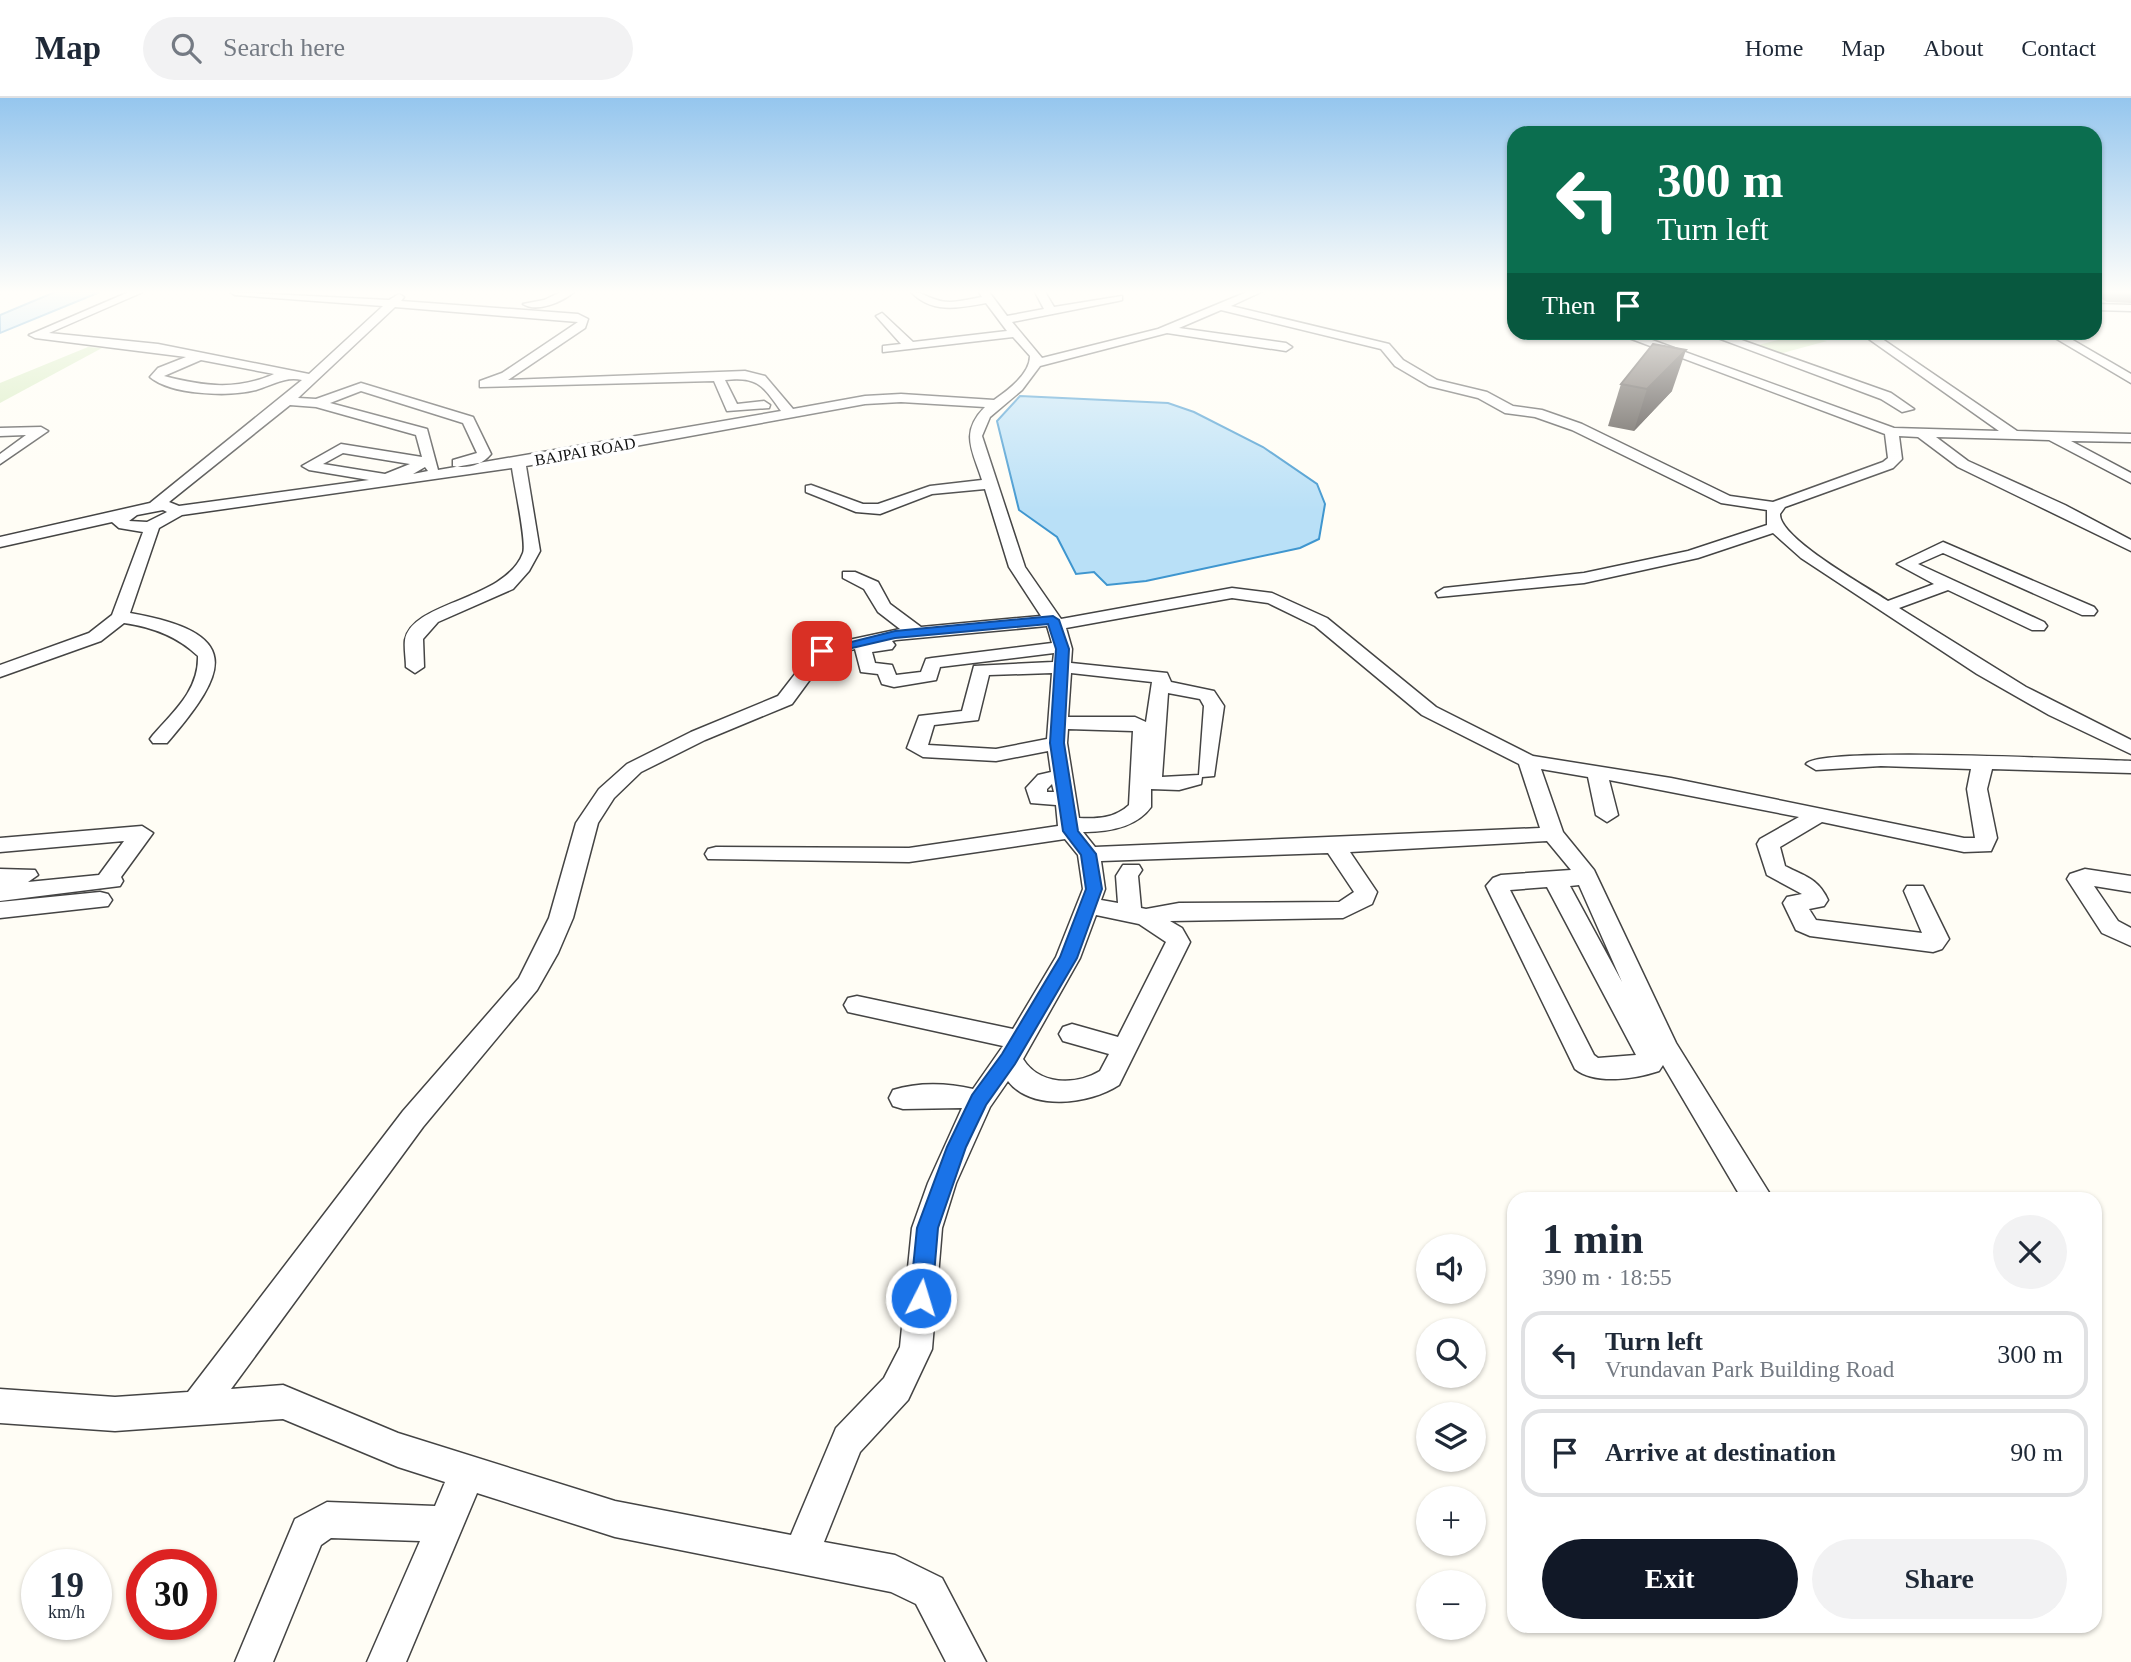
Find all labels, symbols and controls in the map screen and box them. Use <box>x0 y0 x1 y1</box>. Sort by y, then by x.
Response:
search box <box>143 17 633 80</box>
icon: search <box>167 29 205 67</box>
text: Map <box>35 30 101 66</box>
text: Search here <box>223 33 345 62</box>
text: Home <box>1745 35 1803 61</box>
text: Map <box>1841 35 1885 61</box>
text: About <box>1923 35 1983 61</box>
text: Contact <box>2021 35 2096 61</box>
text: 300 m <box>1657 153 1784 208</box>
icon: left <box>1542 154 1633 245</box>
text: Turn left <box>1657 211 1769 247</box>
icon: arrive <box>1609 287 1647 325</box>
text: Then <box>1542 291 1595 320</box>
street label: BAJPAI ROAD <box>533 434 637 469</box>
pin <box>792 621 852 681</box>
icon: arrive <box>803 632 841 670</box>
button: close <box>1993 1215 2067 1289</box>
text: 1 min <box>1542 1216 1644 1262</box>
map controls <box>1416 1234 1486 1640</box>
button: sound <box>1416 1234 1486 1304</box>
position arrow <box>884 1261 958 1335</box>
text: 390 m · 18:55 <box>1542 1265 1672 1290</box>
button: search <box>1416 1318 1486 1388</box>
text: Turn left <box>1605 1327 1703 1356</box>
icon: left <box>1546 1336 1584 1374</box>
text: 300 m <box>1997 1340 2063 1369</box>
text: Vrundavan Park Building Road <box>1605 1357 1894 1382</box>
button: layers <box>1416 1402 1486 1472</box>
icon: arrive <box>1546 1434 1584 1472</box>
text: Arrive at destination <box>1605 1438 1836 1467</box>
text: 90 m <box>2010 1438 2063 1467</box>
button: + <box>1416 1486 1486 1556</box>
button: Exit <box>1542 1539 1798 1619</box>
button: Share <box>1812 1539 2067 1619</box>
speed limit sign: 30 <box>126 1549 217 1640</box>
text: 19 <box>49 1566 84 1605</box>
button: − <box>1416 1570 1486 1640</box>
text: km/h <box>48 1602 85 1622</box>

